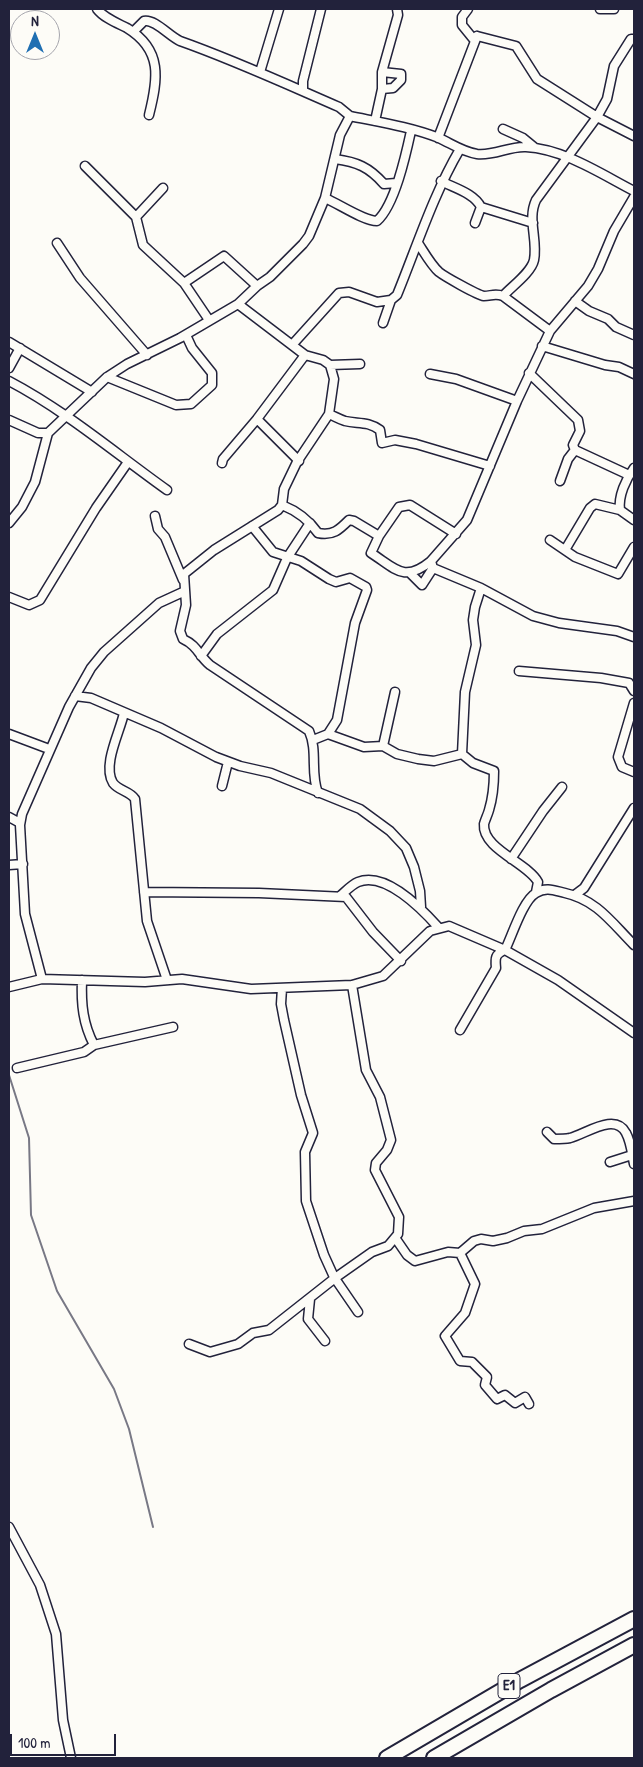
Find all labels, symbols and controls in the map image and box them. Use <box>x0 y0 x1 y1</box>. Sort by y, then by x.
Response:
north arrow <box>10 10 60 60</box>
text: N <box>31 11 39 30</box>
road number: E1 <box>498 1674 520 1698</box>
scale bar <box>12 1724 119 1756</box>
text: 100 m <box>18 1732 51 1753</box>

